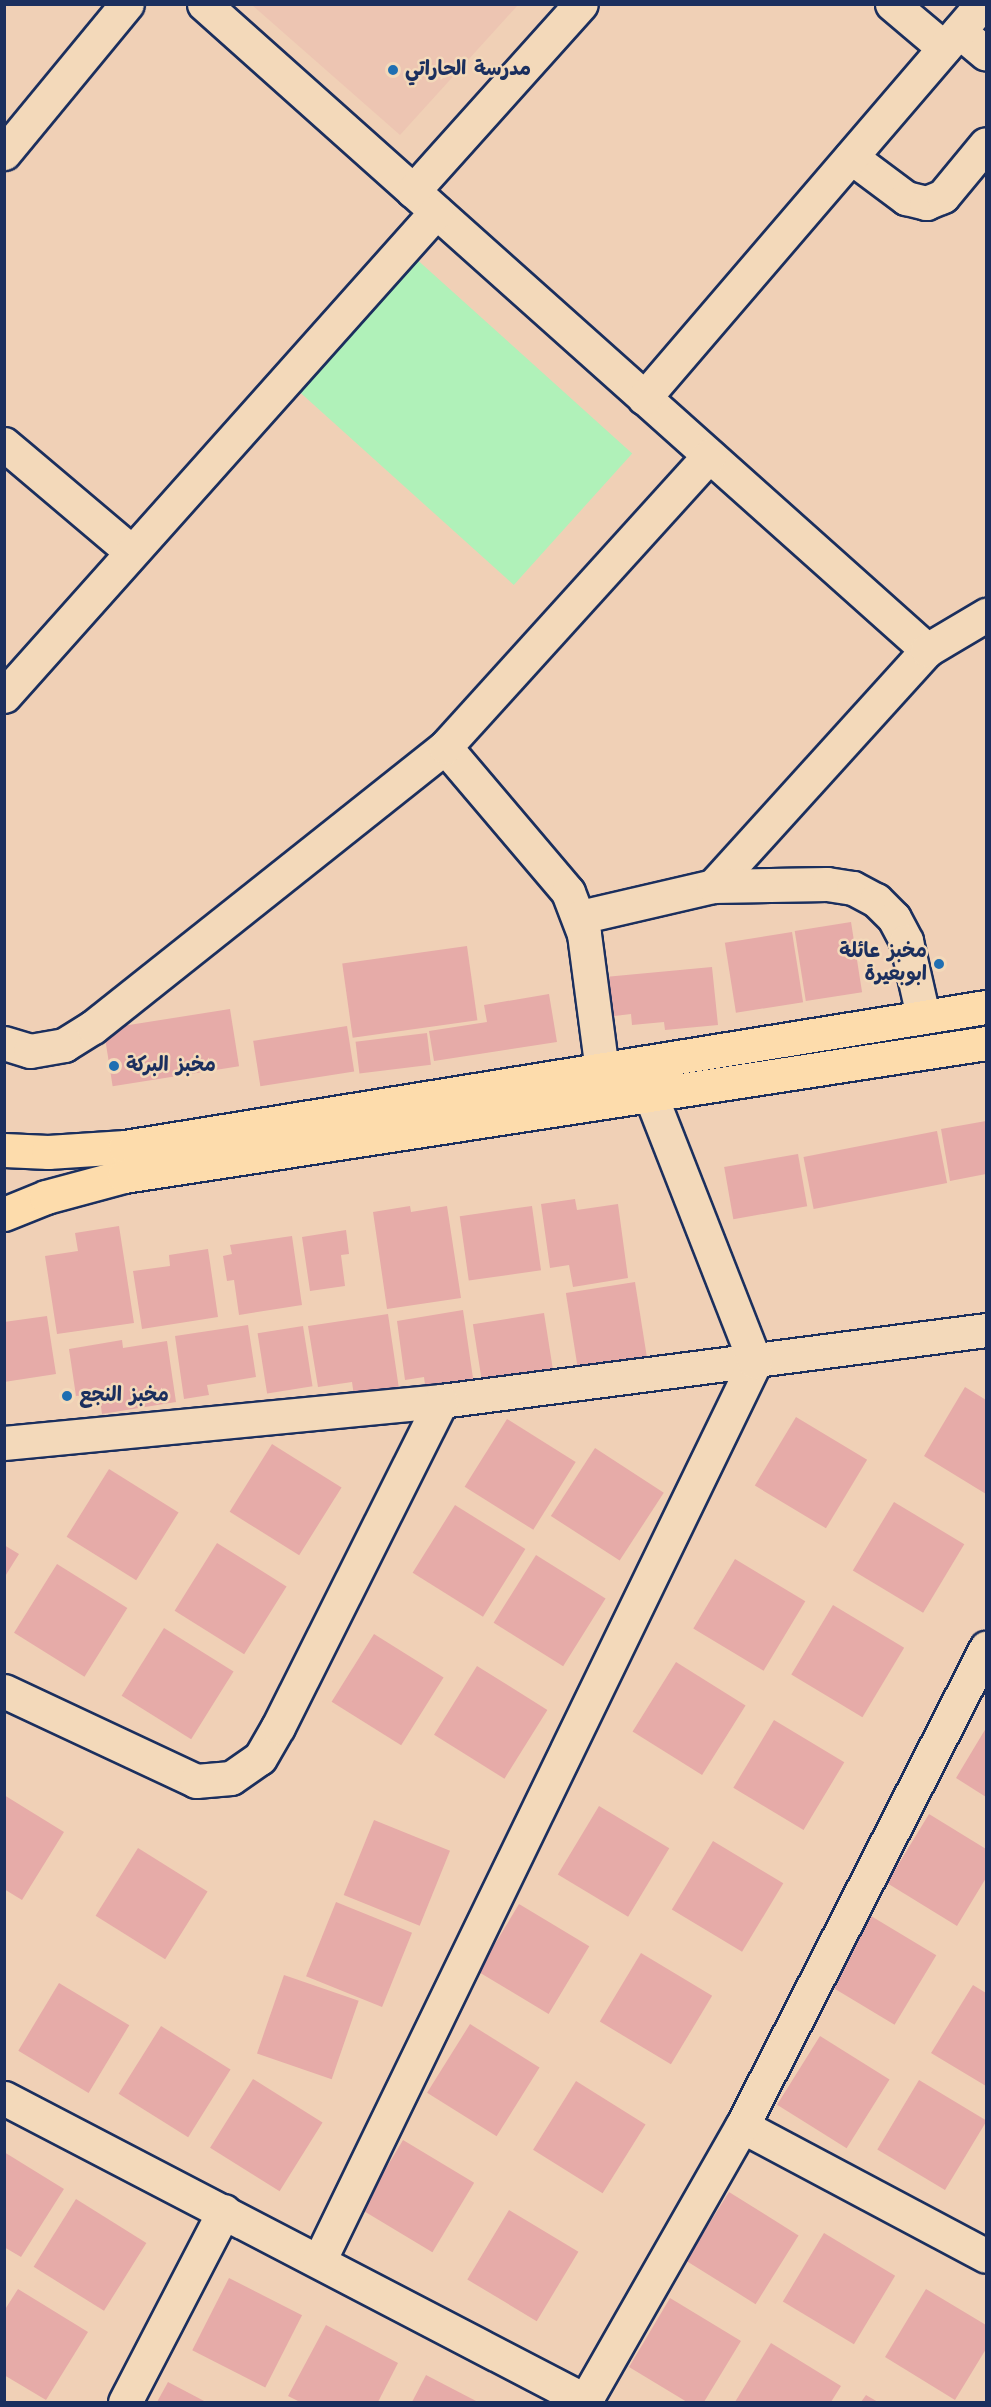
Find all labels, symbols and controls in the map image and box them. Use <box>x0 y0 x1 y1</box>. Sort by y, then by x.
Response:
place label: مدرسة الحاراتي <box>405 58 531 82</box>
marker: مدرسة الحاراتي <box>386 63 400 77</box>
place label: مخبز عائلة ابوبعيرة <box>839 940 927 987</box>
marker: مخبز عائلة ابوبعيرة <box>932 957 946 971</box>
place label: مخبز البركة <box>126 1054 216 1078</box>
marker: مخبز البركة <box>107 1059 121 1073</box>
place label: مخبز النجع <box>79 1384 169 1408</box>
marker: مخبز النجع <box>60 1389 74 1403</box>

